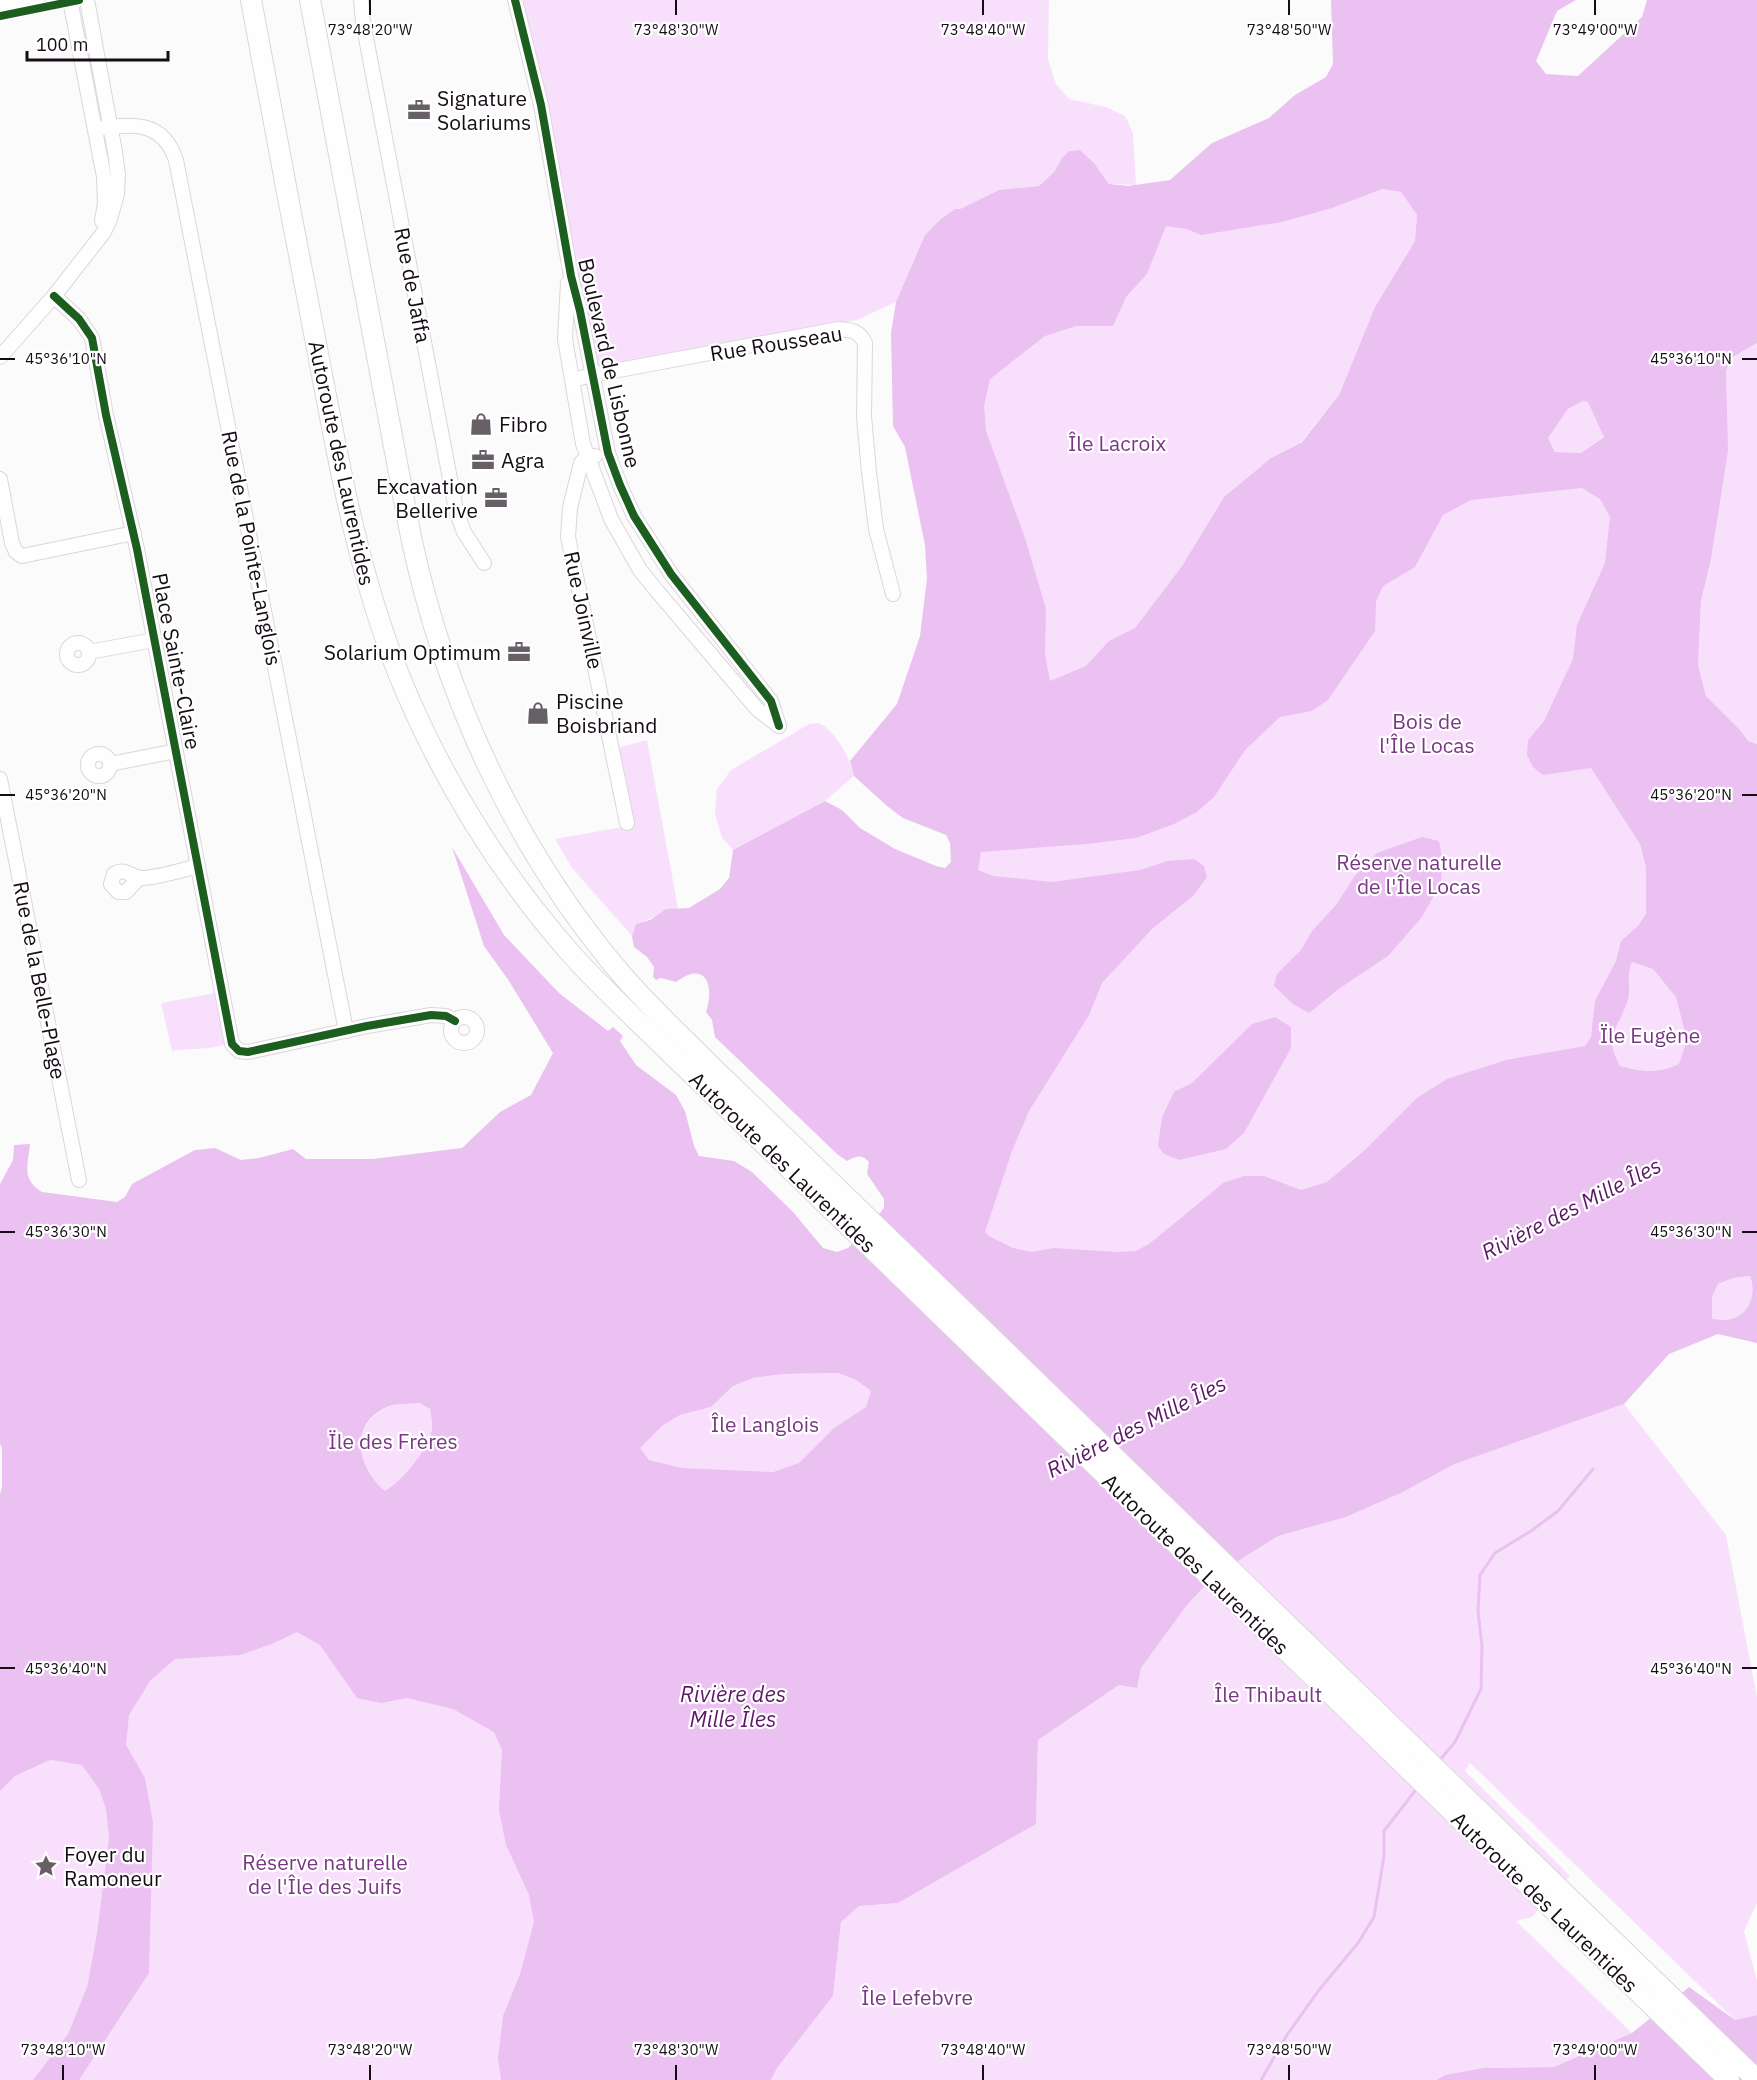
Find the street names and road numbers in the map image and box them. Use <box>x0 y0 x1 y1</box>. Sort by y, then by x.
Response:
street label: Rue de Jaffa <box>388 225 438 345</box>
street label: Boulevard de Lisbonne <box>572 255 648 471</box>
street label: Rue Rousseau <box>708 319 844 367</box>
street label: Autoroute des Laurentides <box>302 338 382 588</box>
street label: Rue de la Pointe-Langlois <box>215 428 289 668</box>
street label: Rue Joinville <box>558 549 610 671</box>
street label: Place Sainte-Claire <box>146 570 208 752</box>
street label: Rue de la Belle-Plage <box>7 879 73 1081</box>
street label: Autoroute des Laurentides <box>683 1065 883 1259</box>
street label: Autoroute des Laurentides <box>1096 1467 1296 1661</box>
street label: Autoroute des Laurentides <box>1445 1805 1645 1999</box>

